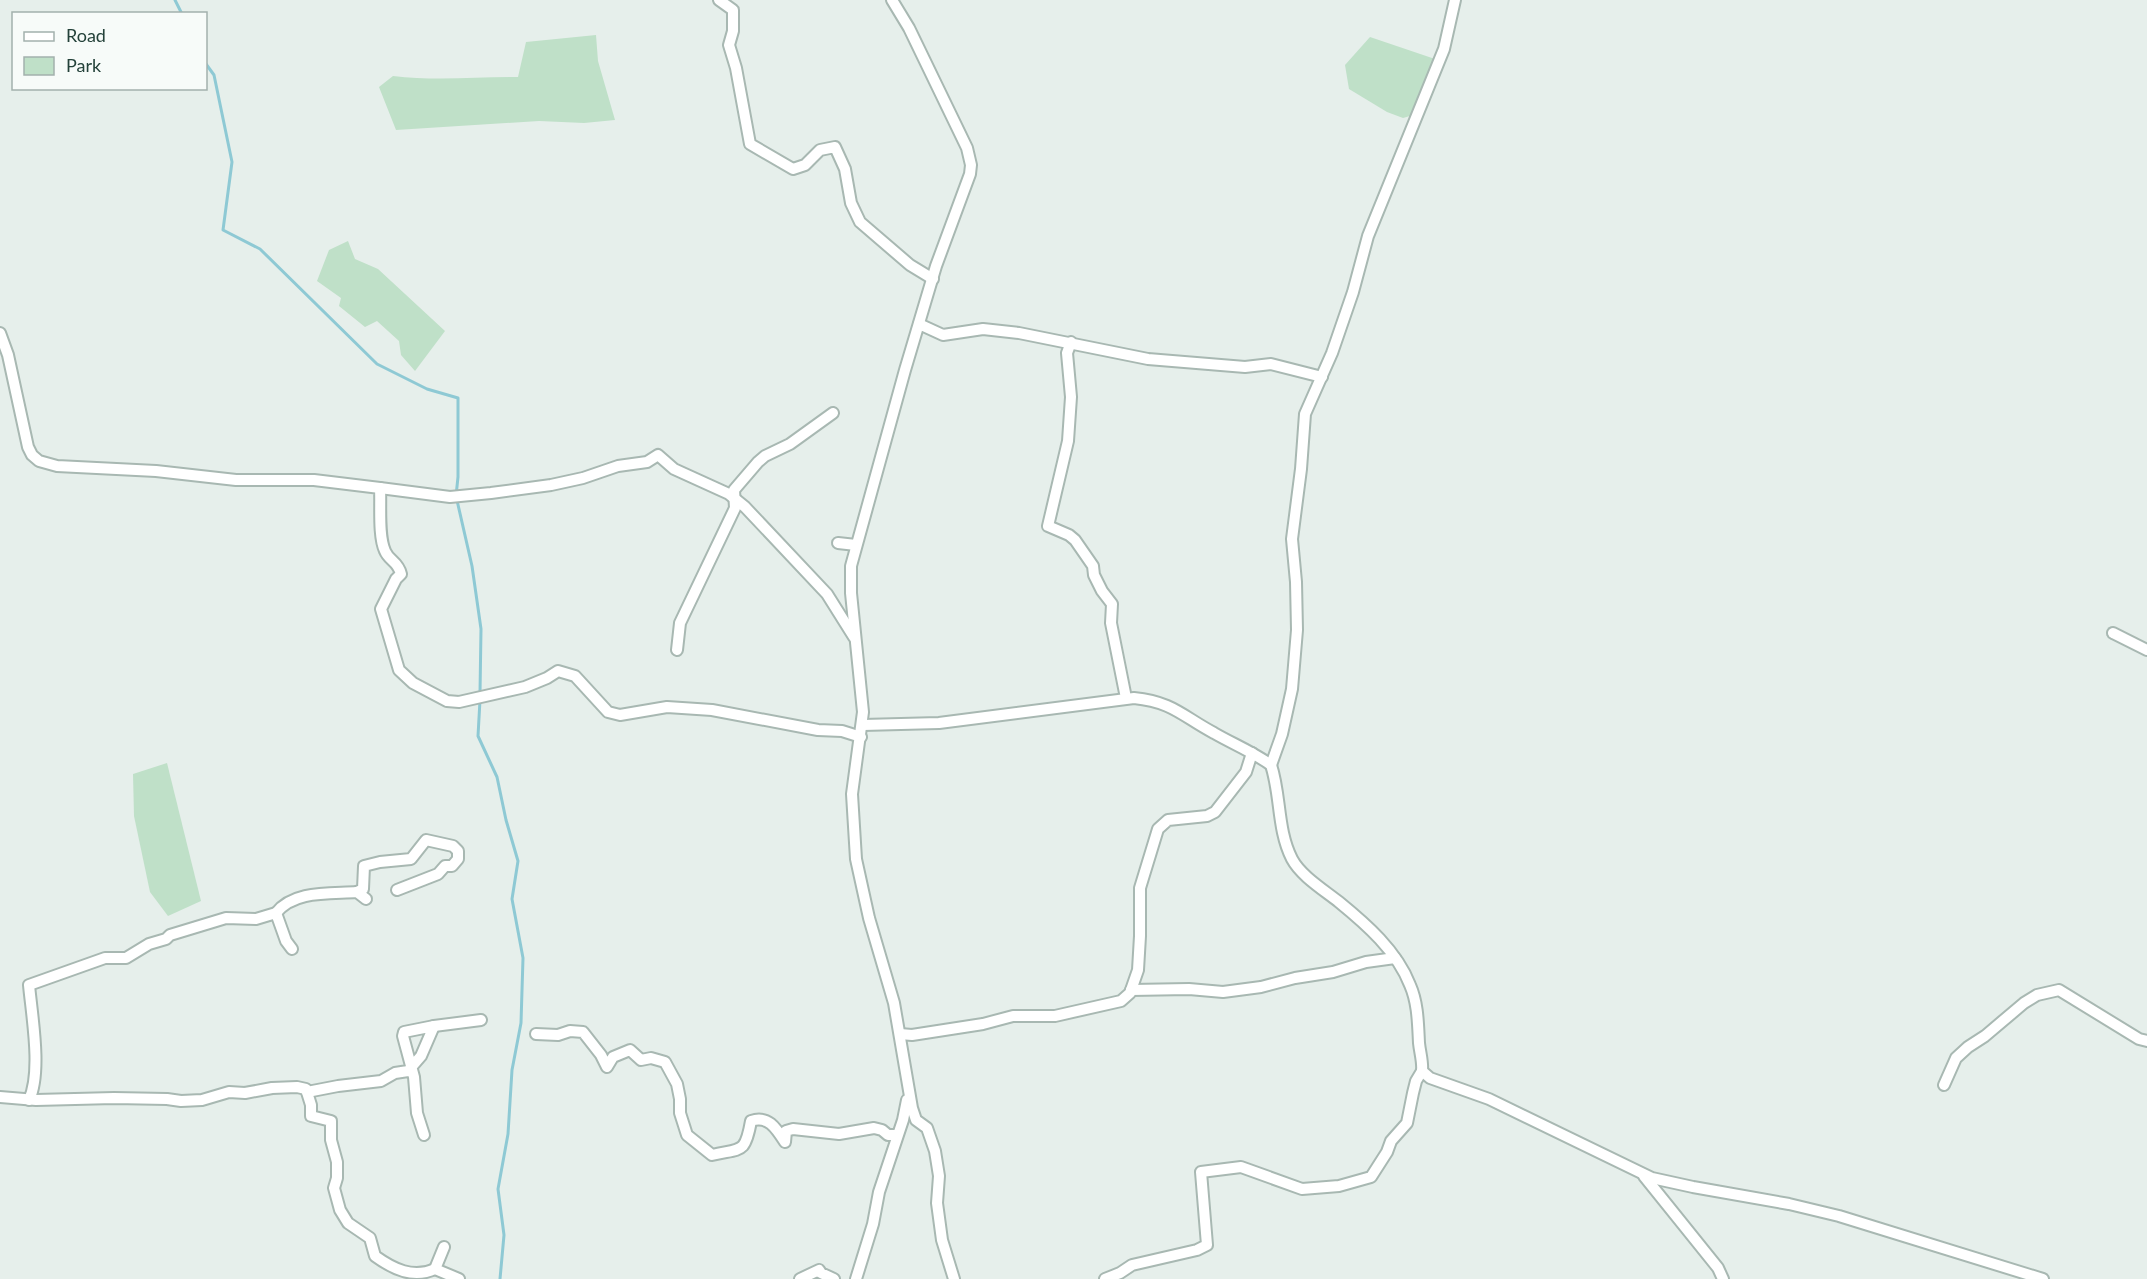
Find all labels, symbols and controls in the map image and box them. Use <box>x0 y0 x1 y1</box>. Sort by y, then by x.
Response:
legend <box>12 12 207 90</box>
text: Road <box>66 24 106 46</box>
text: Park <box>66 54 102 76</box>

